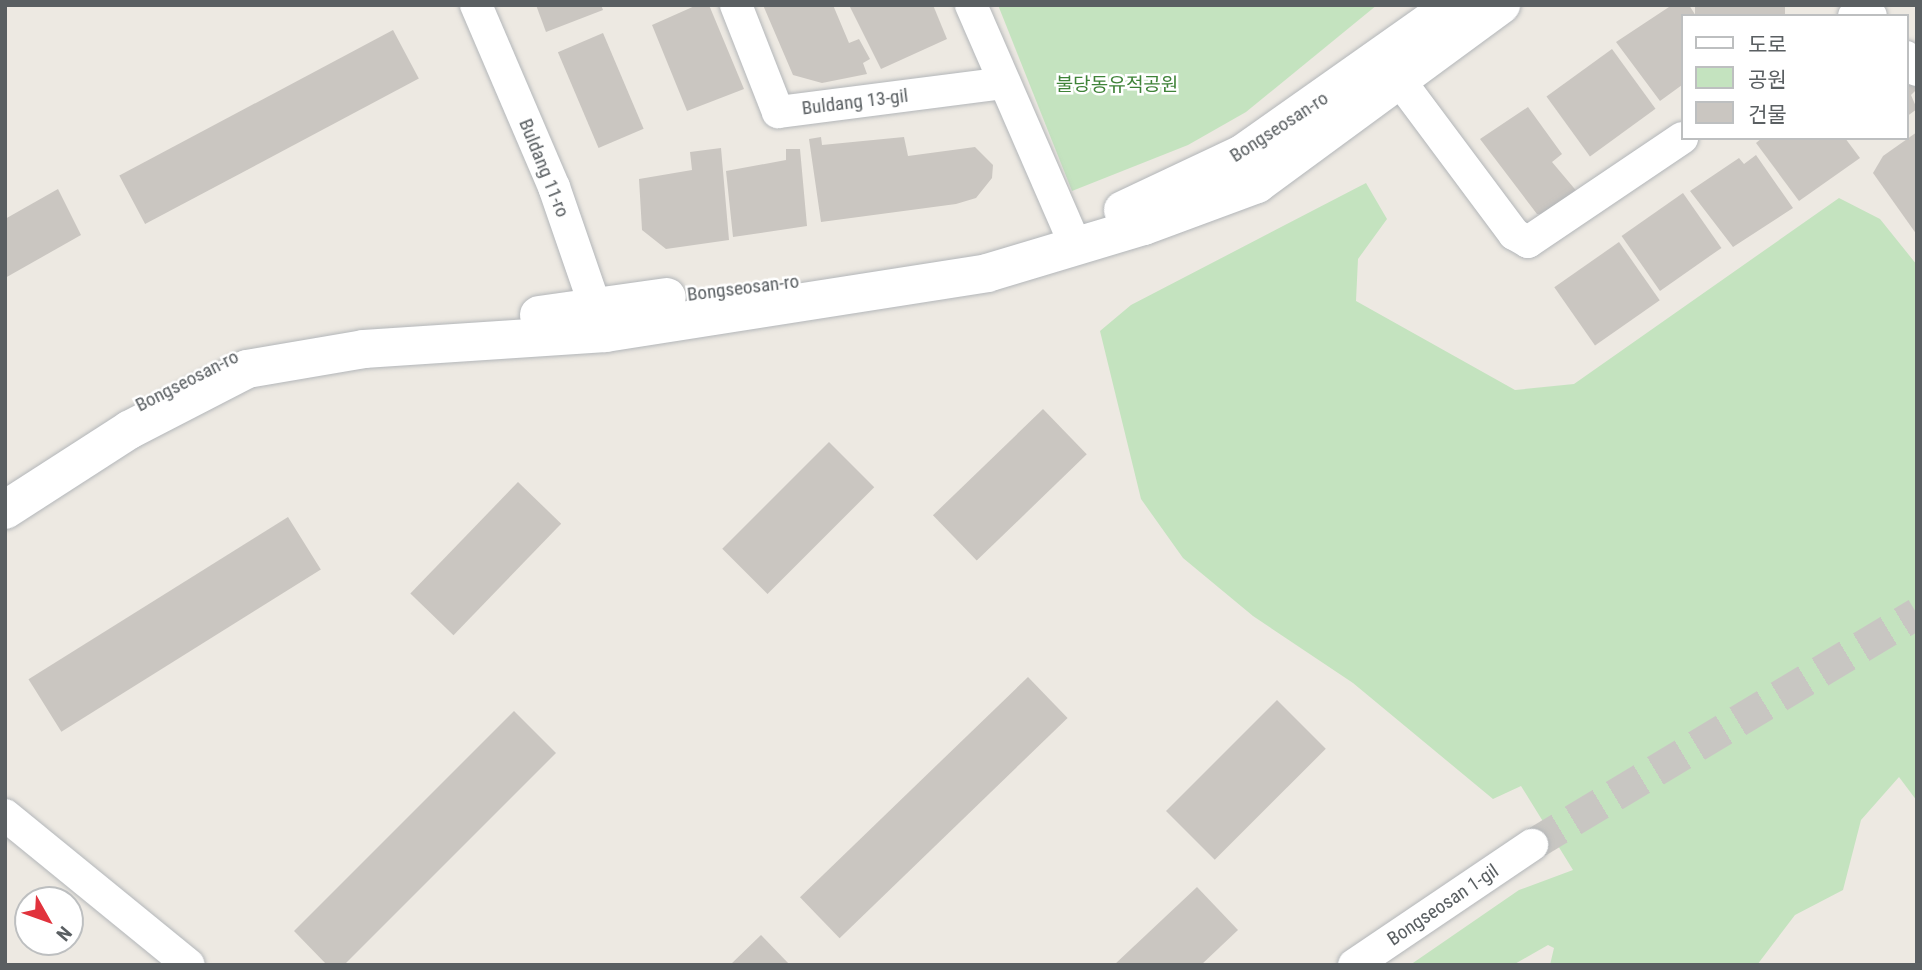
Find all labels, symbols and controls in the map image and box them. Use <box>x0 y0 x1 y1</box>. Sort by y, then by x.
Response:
legend <box>1680 14 1908 140</box>
text: 도로 <box>1748 33 1787 57</box>
text: 공원 <box>1748 68 1787 92</box>
park label: 불당동유적공원 <box>1056 74 1178 96</box>
street label: Buldang 13-gil <box>801 84 909 120</box>
street label: Bongseosan-ro <box>1226 87 1332 167</box>
text: 건물 <box>1748 103 1787 127</box>
street label: Buldang 11-ro <box>514 116 574 220</box>
street label: Bongseosan-ro <box>686 270 800 306</box>
street label: Bongseosan-ro <box>132 345 242 417</box>
street label: Bongseosan 1-gil <box>1383 859 1503 951</box>
north arrow <box>14 886 84 956</box>
text: N <box>51 922 76 945</box>

